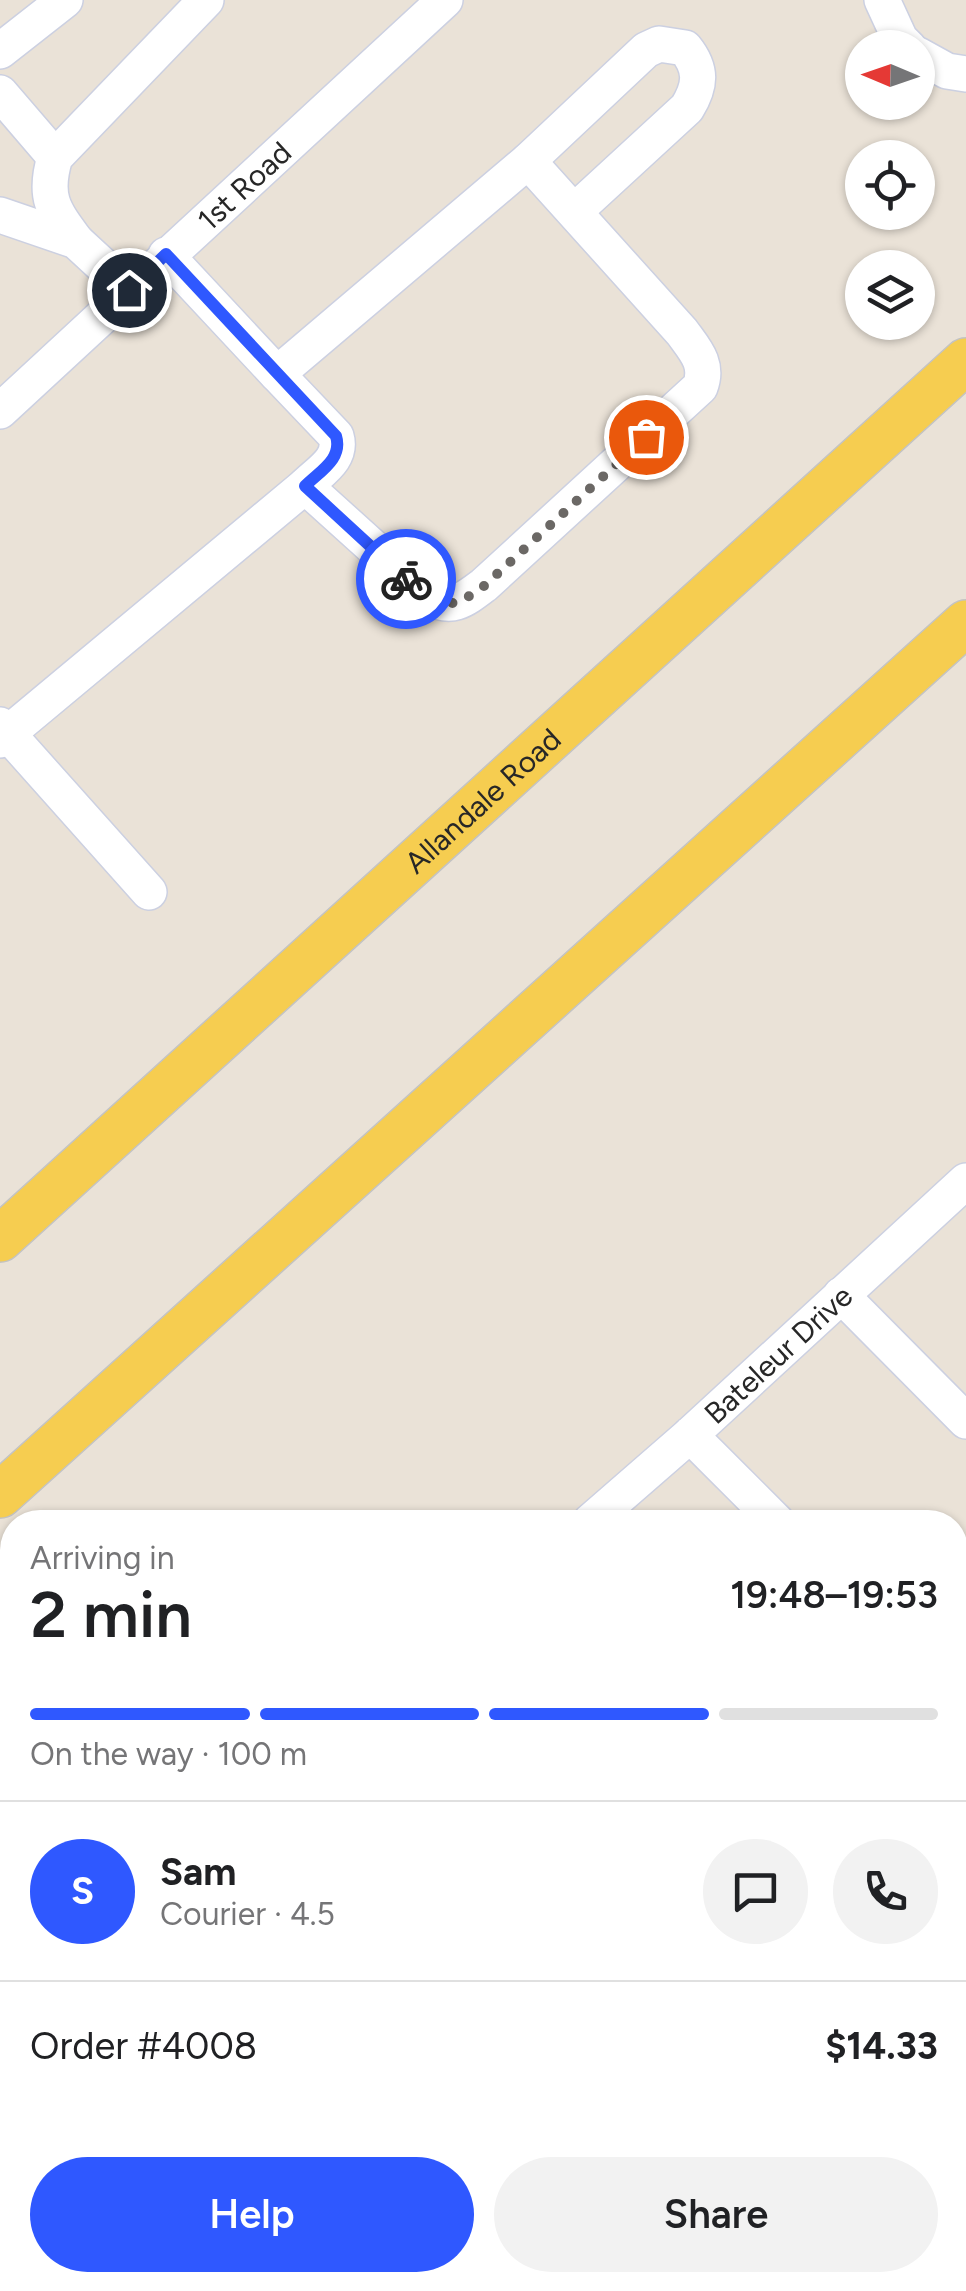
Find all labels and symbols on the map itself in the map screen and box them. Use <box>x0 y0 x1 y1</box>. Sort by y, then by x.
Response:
north arrow <box>845 30 935 120</box>
street label: 1st Road <box>189 133 298 238</box>
pin <box>87 248 172 333</box>
pin <box>604 395 689 480</box>
courier <box>356 529 456 629</box>
street label: Allandale Road <box>397 720 568 881</box>
street label: Bateleur Drive <box>696 1277 860 1431</box>

